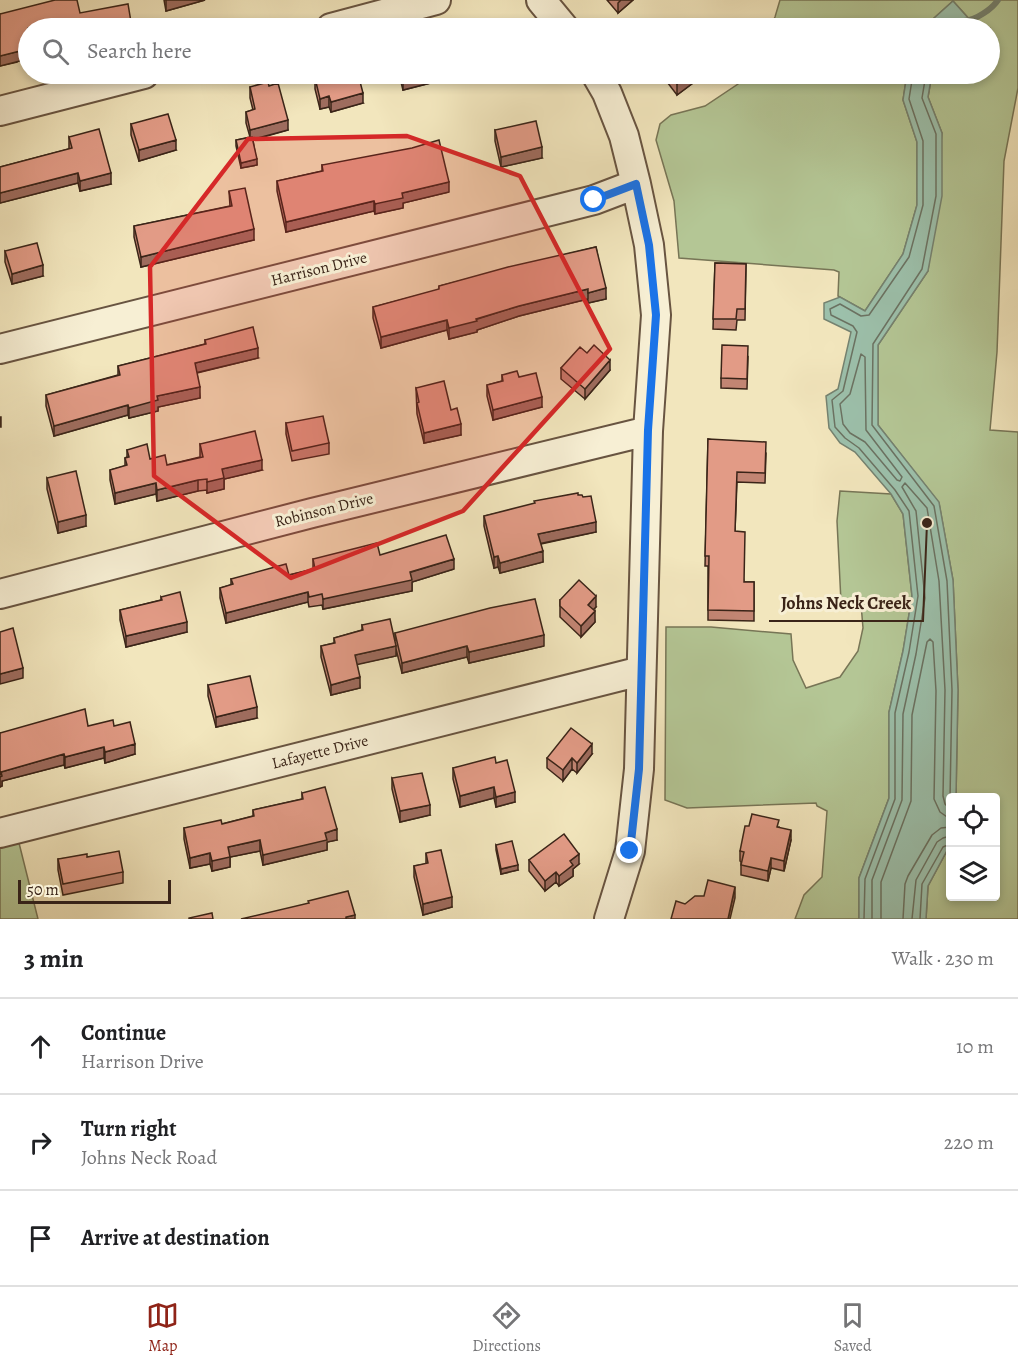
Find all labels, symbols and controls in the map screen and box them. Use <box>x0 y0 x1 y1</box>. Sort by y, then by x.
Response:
search box <box>18 18 1000 84</box>
icon: search <box>39 35 72 68</box>
text: Search here <box>87 36 192 66</box>
route start <box>580 186 606 212</box>
street label: Harrison Drive <box>269 246 369 292</box>
street label: Robinson Drive <box>272 487 376 533</box>
callout: Johns Neck Creek <box>769 585 923 621</box>
text: Johns Neck Creek <box>781 591 912 615</box>
street label: Lafayette Drive <box>269 729 371 775</box>
map controls <box>946 793 1000 901</box>
button: locate <box>946 793 1000 847</box>
route end <box>616 837 642 863</box>
button: layers <box>946 847 1000 901</box>
scale bar <box>18 877 171 904</box>
text: 50 m <box>27 879 59 901</box>
text: 3 min <box>24 941 84 976</box>
text: Walk · 230 m <box>892 945 994 972</box>
text: Continue <box>81 1018 166 1048</box>
icon: ahead <box>24 1030 57 1063</box>
text: 10 m <box>956 1033 994 1060</box>
text: Harrison Drive <box>81 1048 204 1075</box>
text: Turn right <box>81 1114 177 1144</box>
icon: right <box>24 1126 57 1159</box>
text: 220 m <box>944 1129 994 1156</box>
text: Johns Neck Road <box>81 1144 217 1171</box>
icon: arrive <box>24 1222 57 1255</box>
text: Arrive at destination <box>81 1223 270 1253</box>
tab: Map <box>146 1299 179 1357</box>
tab: Directions <box>472 1299 541 1357</box>
tab: Saved <box>834 1299 872 1357</box>

